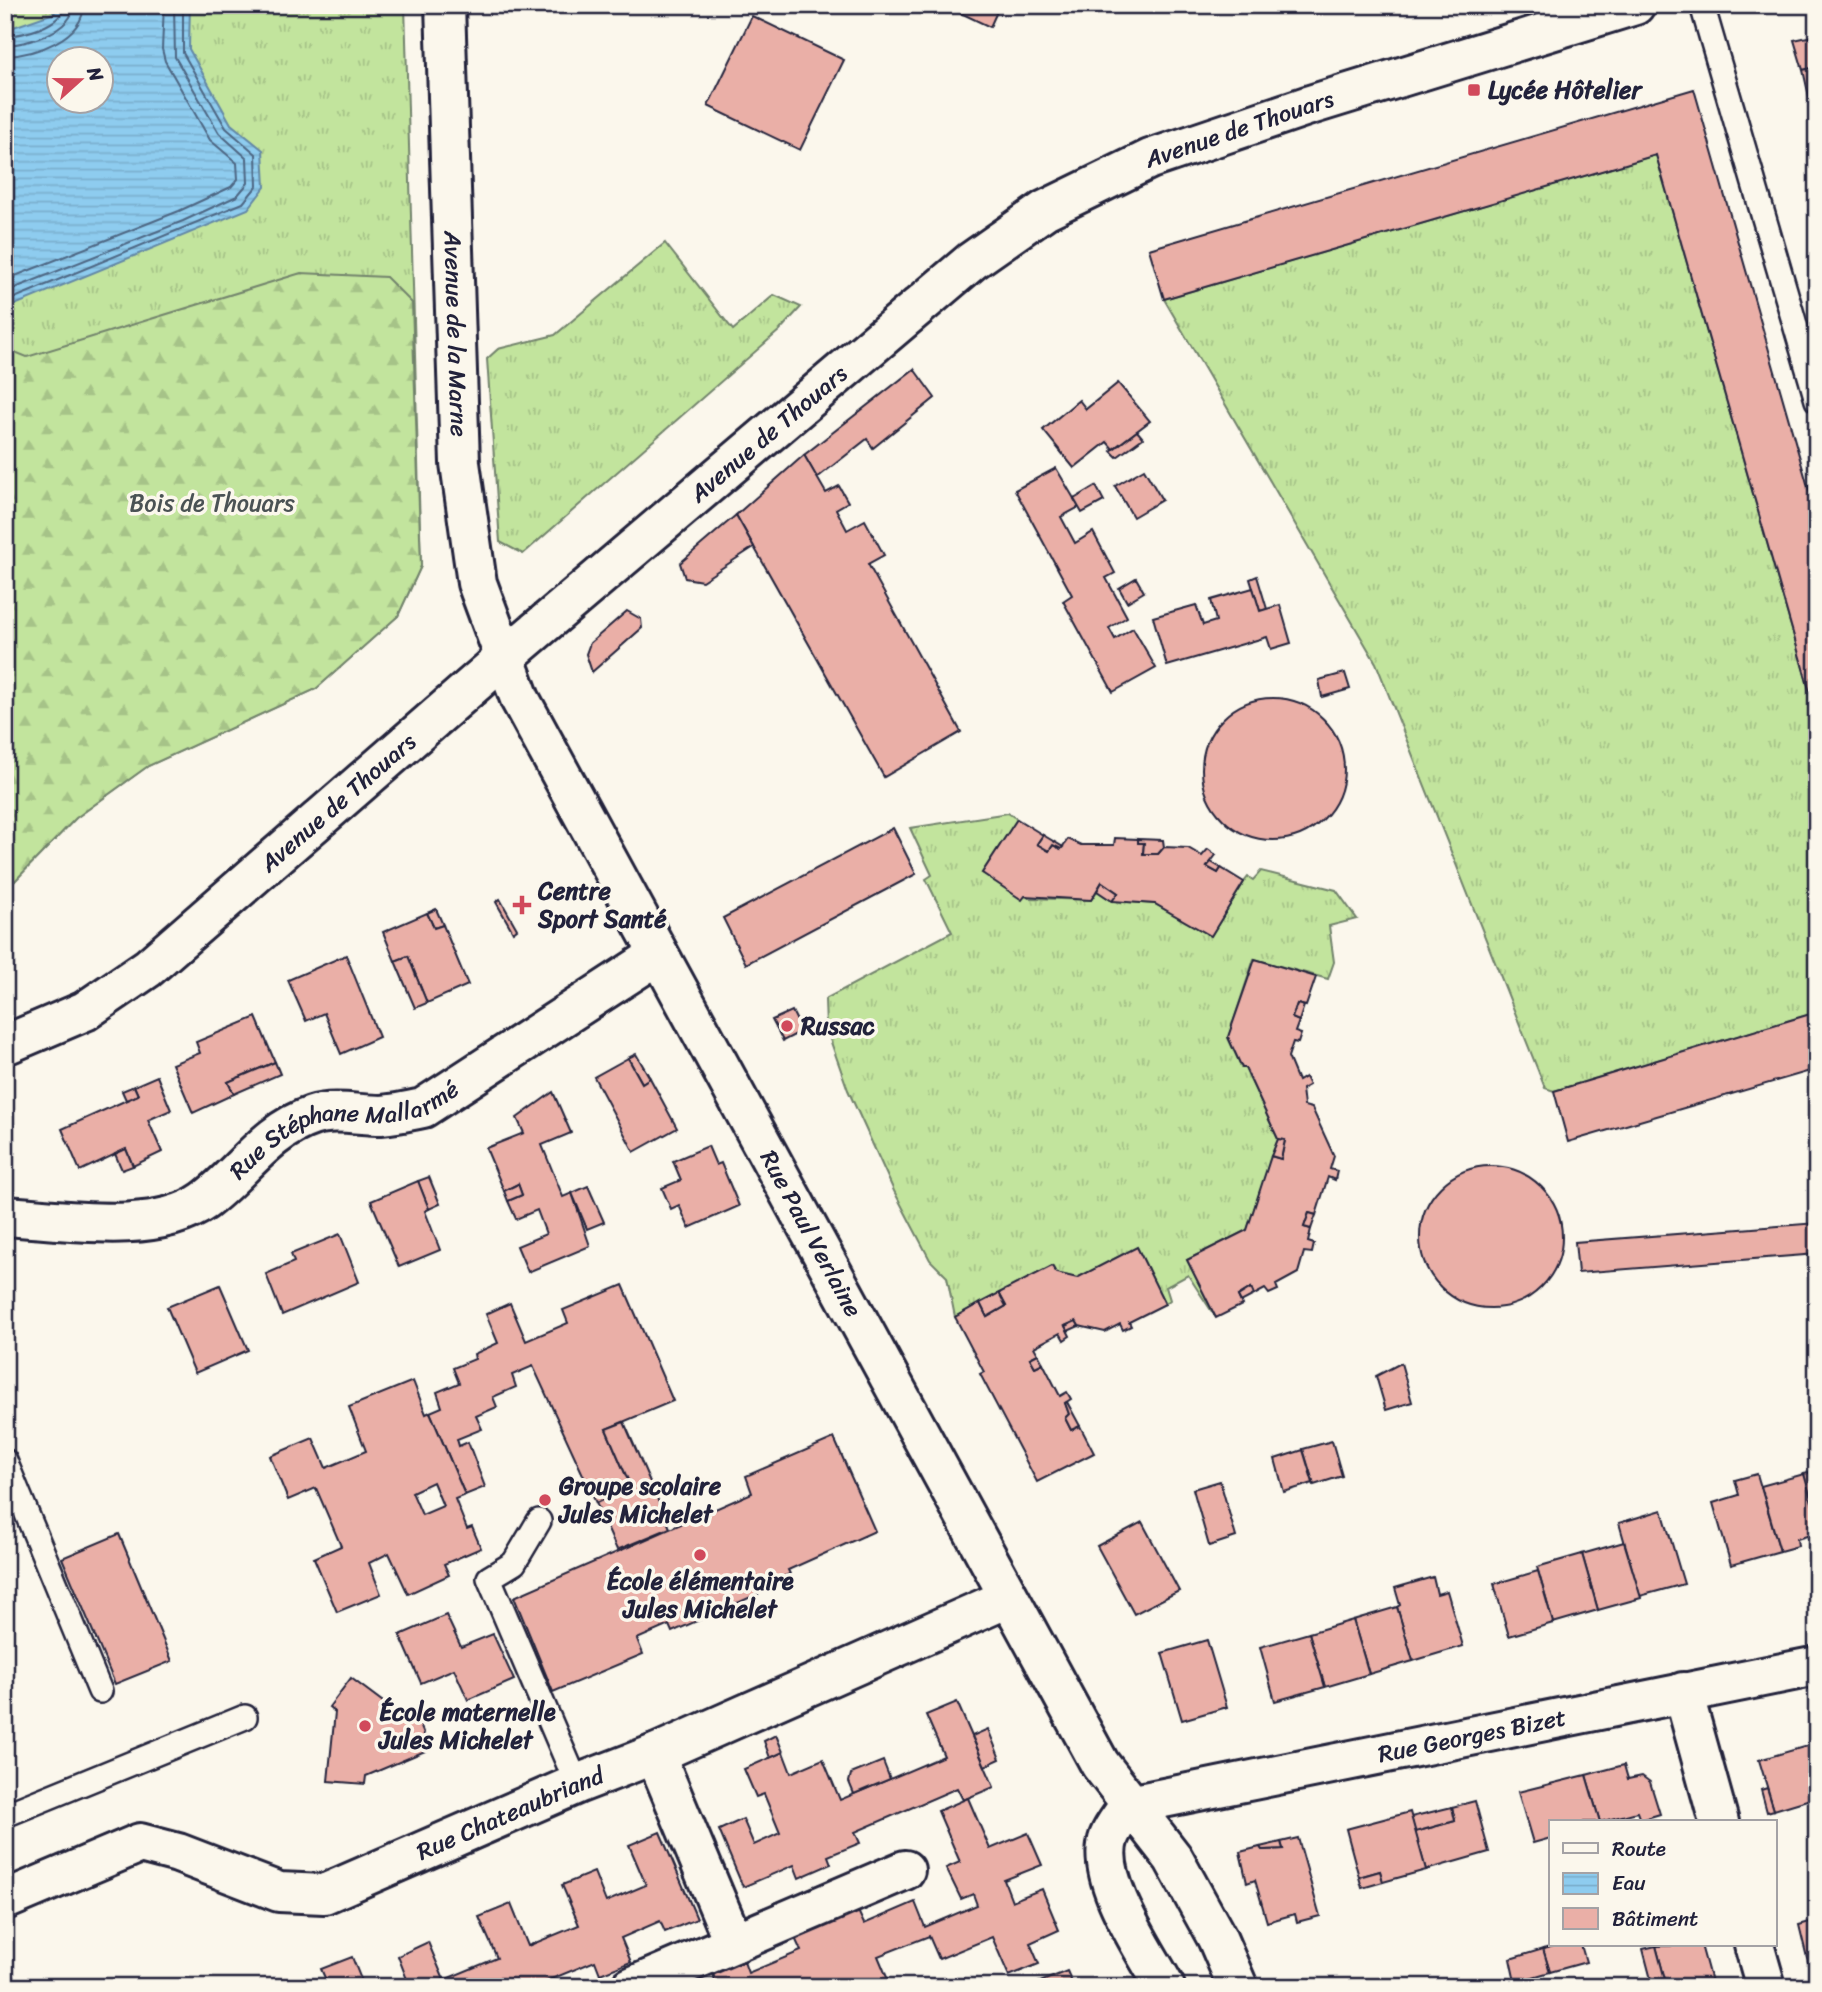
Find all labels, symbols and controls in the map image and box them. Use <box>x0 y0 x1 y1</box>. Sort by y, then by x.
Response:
north arrow <box>46 46 116 116</box>
text: N <box>77 61 113 87</box>
place label: Lycée Hôtelier <box>1488 69 1643 111</box>
street label: Avenue de Thouars <box>1138 78 1339 181</box>
marker: Lycée Hôtelier <box>1466 82 1482 98</box>
street label: Avenue de la Marne <box>431 229 480 438</box>
street label: Avenue de Thouars <box>679 354 857 514</box>
park label: Bois de Thouars <box>129 482 295 524</box>
street label: Avenue de Thouars <box>249 722 426 884</box>
place label: Centre Sport Santé <box>537 870 667 940</box>
marker: Centre Sport Santé <box>512 895 532 915</box>
place label: Russac <box>800 1005 876 1047</box>
marker: Russac <box>779 1018 795 1034</box>
street label: Rue Stéphane Mallarmé <box>219 1069 468 1190</box>
street label: Rue Paul Verlaine <box>748 1142 874 1325</box>
place label: Groupe scolaire Jules Michelet <box>557 1465 722 1535</box>
marker: Groupe scolaire Jules Michelet <box>537 1492 553 1508</box>
marker: École élémentaire Jules Michelet <box>692 1547 708 1563</box>
place label: École élémentaire Jules Michelet <box>606 1560 794 1630</box>
place label: École maternelle Jules Michelet <box>377 1691 556 1761</box>
street label: Rue Georges Bizet <box>1374 1696 1570 1775</box>
marker: École maternelle Jules Michelet <box>357 1718 373 1734</box>
street label: Rue Chateaubriand <box>410 1754 611 1872</box>
legend <box>1549 1820 1776 1946</box>
text: Route <box>1612 1830 1666 1868</box>
text: Eau <box>1612 1864 1646 1902</box>
text: Bâtiment <box>1612 1900 1698 1938</box>

